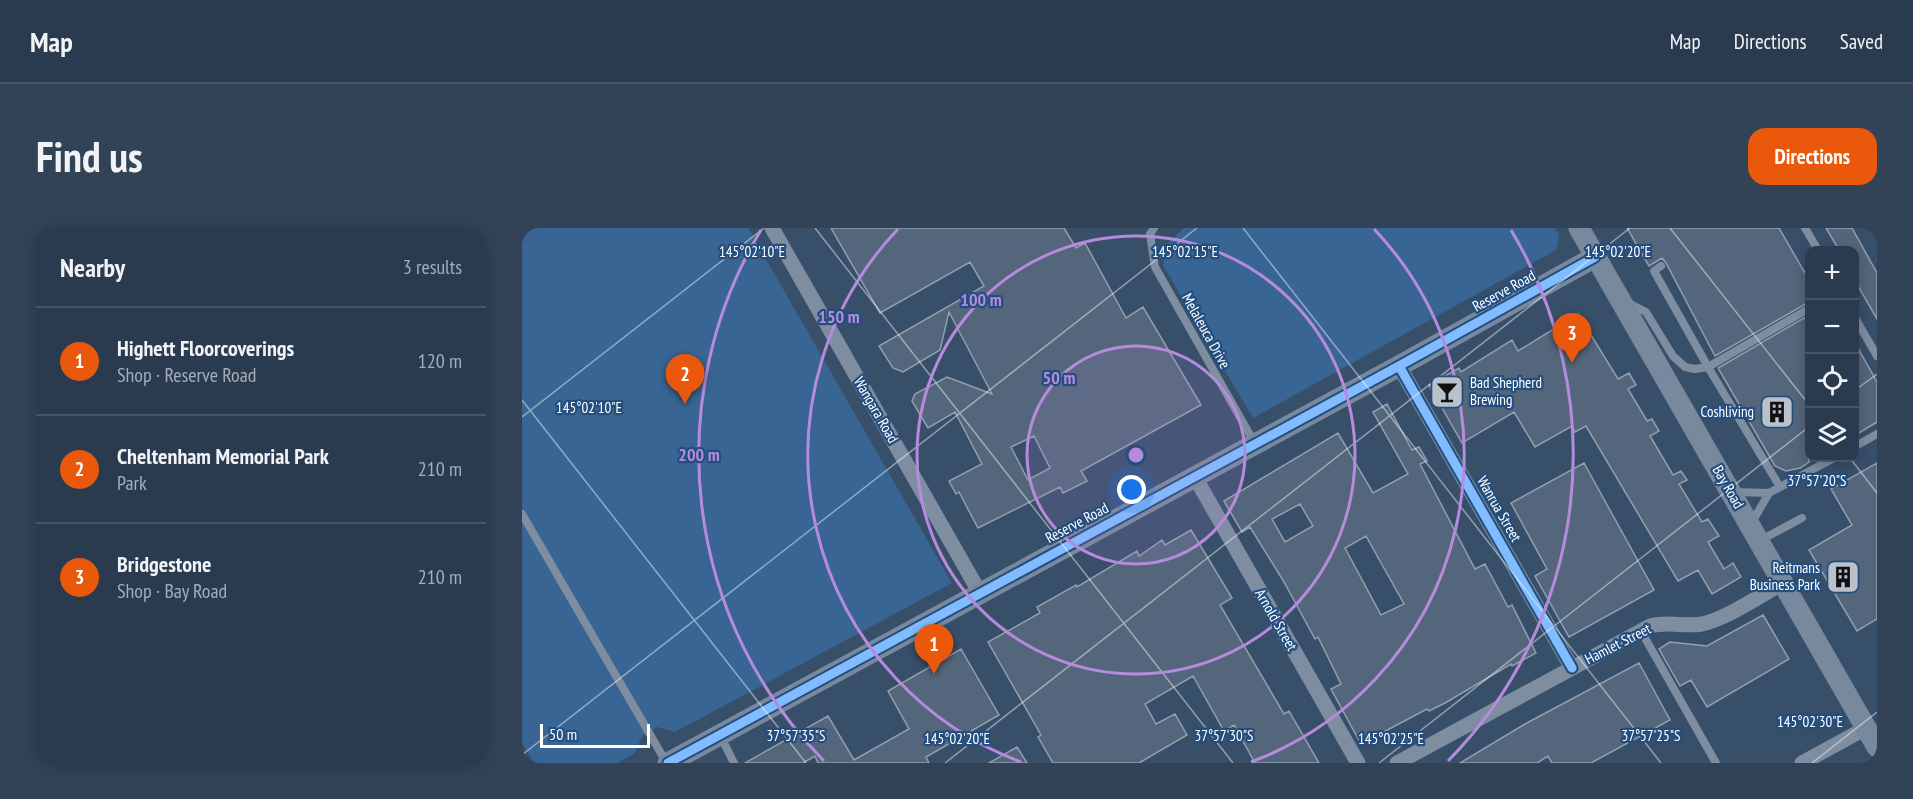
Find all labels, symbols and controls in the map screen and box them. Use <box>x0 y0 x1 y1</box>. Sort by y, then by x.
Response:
text: Map <box>30 23 73 60</box>
text: Map <box>1670 28 1701 55</box>
text: Directions <box>1734 28 1807 55</box>
text: Saved <box>1840 28 1883 55</box>
button: Directions <box>1748 128 1877 185</box>
text: Find us <box>36 129 143 184</box>
text: 145°02'10"E <box>719 242 785 261</box>
text: 145°02'15"E <box>1152 242 1218 261</box>
text: 145°02'20"E <box>1585 242 1651 261</box>
map controls <box>1805 246 1859 462</box>
button: + <box>1805 246 1859 300</box>
text: Nearby <box>60 251 125 284</box>
text: 3 results <box>403 254 462 280</box>
street label: Reserve Road <box>1469 266 1539 316</box>
text: 100 m <box>960 288 1002 311</box>
street label: Melaleuca Drive <box>1178 290 1235 372</box>
button: − <box>1805 300 1859 354</box>
text: 150 m <box>818 305 860 328</box>
pin: 3 <box>1552 314 1592 363</box>
text: Highett Floorcoverings <box>117 334 294 362</box>
text: 1 <box>75 348 84 374</box>
text: 120 m <box>418 348 462 374</box>
pin: 2 <box>666 354 704 404</box>
button: locate <box>1805 354 1859 408</box>
text: Shop · Reserve Road <box>117 362 256 388</box>
text: 50 m <box>1043 366 1075 389</box>
street label: Wangara Road <box>850 373 903 446</box>
place label: Bad Shepherd Brewing <box>1470 373 1542 409</box>
bar icon: Bad Shepherd Brewing <box>1429 374 1465 410</box>
building icon: Coshliving <box>1759 394 1795 430</box>
text: 145°02'10"E <box>556 398 622 417</box>
place label: Coshliving <box>1701 402 1754 421</box>
button: layers <box>1805 408 1859 462</box>
text: Cheltenham Memorial Park <box>117 442 329 470</box>
text: 200 m <box>678 443 720 466</box>
centre of rings <box>1126 445 1146 465</box>
text: 2 <box>75 456 84 482</box>
text: 210 m <box>418 456 462 482</box>
street label: Bay Road <box>1708 462 1748 512</box>
text: Park <box>117 470 147 496</box>
text: 37°57'20"S <box>1787 471 1847 490</box>
street label: Wanrua Street <box>1473 472 1526 545</box>
your location <box>1117 475 1146 504</box>
street label: Reserve Road <box>1042 498 1112 547</box>
text: Bridgestone <box>117 550 211 578</box>
place label: Reitmans Business Park <box>1750 558 1820 594</box>
building icon: Reitmans Business Park <box>1825 559 1861 595</box>
text: 3 <box>75 564 84 590</box>
text: 210 m <box>418 564 462 590</box>
text: Shop · Bay Road <box>117 578 227 604</box>
street label: Arnold Street <box>1251 585 1302 654</box>
street label: Hamlet Street <box>1581 619 1654 668</box>
pin: 1 <box>914 624 954 674</box>
text: 145°02'30"E <box>1777 712 1843 731</box>
scale bar <box>540 721 650 748</box>
text: 50 m <box>549 724 577 744</box>
text: 37°57'35"S <box>766 726 826 745</box>
text: 37°57'30"S <box>1194 726 1254 745</box>
text: 37°57'25"S <box>1621 726 1681 745</box>
text: 145°02'20"E <box>924 729 990 748</box>
text: 145°02'25"E <box>1358 729 1424 748</box>

